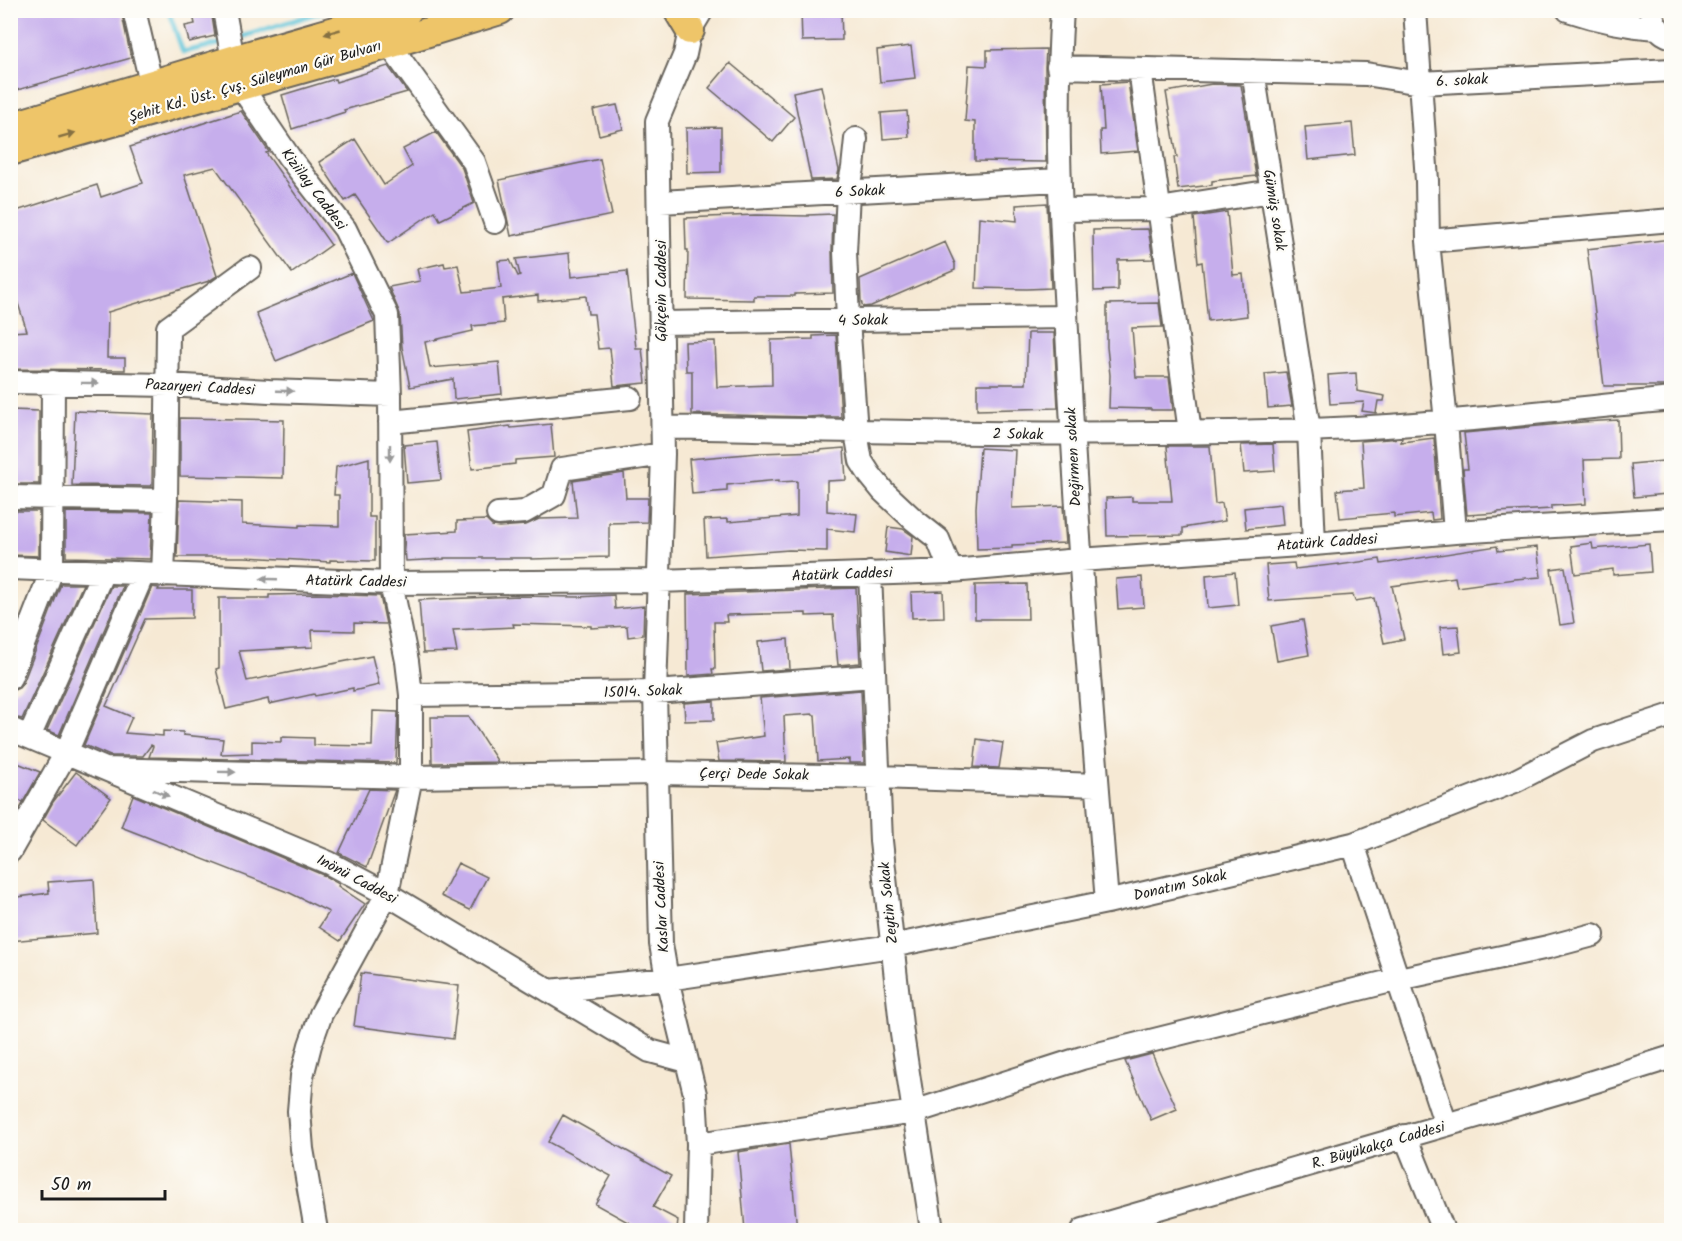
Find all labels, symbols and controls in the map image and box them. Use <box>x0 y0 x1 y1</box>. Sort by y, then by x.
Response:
one-way arrow <box>323 28 341 37</box>
street label: Şehit Kd. Üst. Çvş. Süleyman Gür Bulvarı <box>126 34 384 130</box>
street label: 6. sokak <box>1435 68 1490 94</box>
one-way arrow <box>58 129 76 139</box>
street label: Kiziilay Caddesi <box>274 143 353 237</box>
street label: Gümüş sokak <box>1256 168 1292 254</box>
street label: 6 Sokak <box>834 179 887 205</box>
street label: Gökçein Caddesi <box>650 239 674 342</box>
street label: 4 Sokak <box>838 309 889 333</box>
street label: Pazaryeri Caddesi <box>144 373 257 403</box>
one-way arrow <box>80 378 99 387</box>
one-way arrow <box>275 386 294 396</box>
street label: Değirmen sokak <box>1059 406 1089 507</box>
street label: 2 Sokak <box>992 423 1044 447</box>
one-way arrow <box>385 444 395 463</box>
street label: Atatürk Caddesi <box>1276 527 1380 558</box>
street label: Atatürk Caddesi <box>791 561 894 589</box>
street label: Atatürk Caddesi <box>305 569 408 595</box>
one-way arrow <box>260 574 279 583</box>
street label: 15014. Sokak <box>603 679 684 705</box>
street label: Çerçi Dede Sokak <box>699 762 810 788</box>
one-way arrow <box>217 768 236 777</box>
one-way arrow <box>153 788 171 798</box>
street label: Inönü Caddesi <box>312 849 402 912</box>
street label: Kaslar Caddesi <box>648 859 676 953</box>
street label: Zeytin Sokak <box>873 860 905 945</box>
street label: Donatım Sokak <box>1131 863 1230 908</box>
street label: R. Büyükakça Caddesi <box>1309 1115 1449 1176</box>
scale bar <box>42 1163 165 1201</box>
text: 50 m <box>51 1171 91 1200</box>

